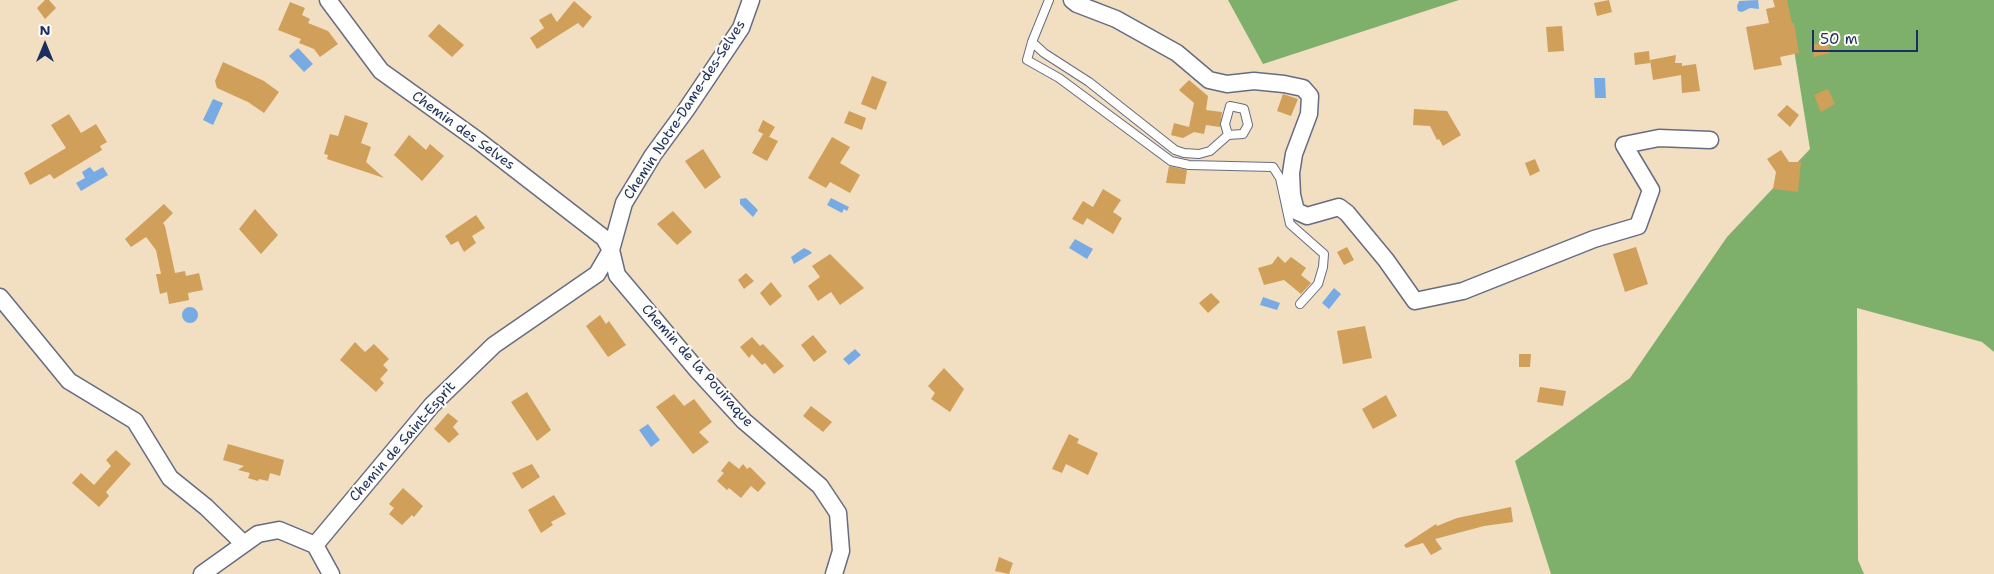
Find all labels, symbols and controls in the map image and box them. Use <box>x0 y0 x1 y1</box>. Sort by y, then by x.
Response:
street label: Chemin Notre-Dame-des-Selves <box>621 17 749 203</box>
north arrow <box>20 20 70 70</box>
scale bar <box>1814 20 1920 52</box>
text: N <box>39 21 51 39</box>
text: 50 m <box>1820 29 1858 49</box>
street label: Chemin des Selves <box>408 88 518 174</box>
street label: Chemin de la Pouiraque <box>638 301 756 431</box>
street label: Chemin de Saint-Esprit <box>346 379 460 505</box>

